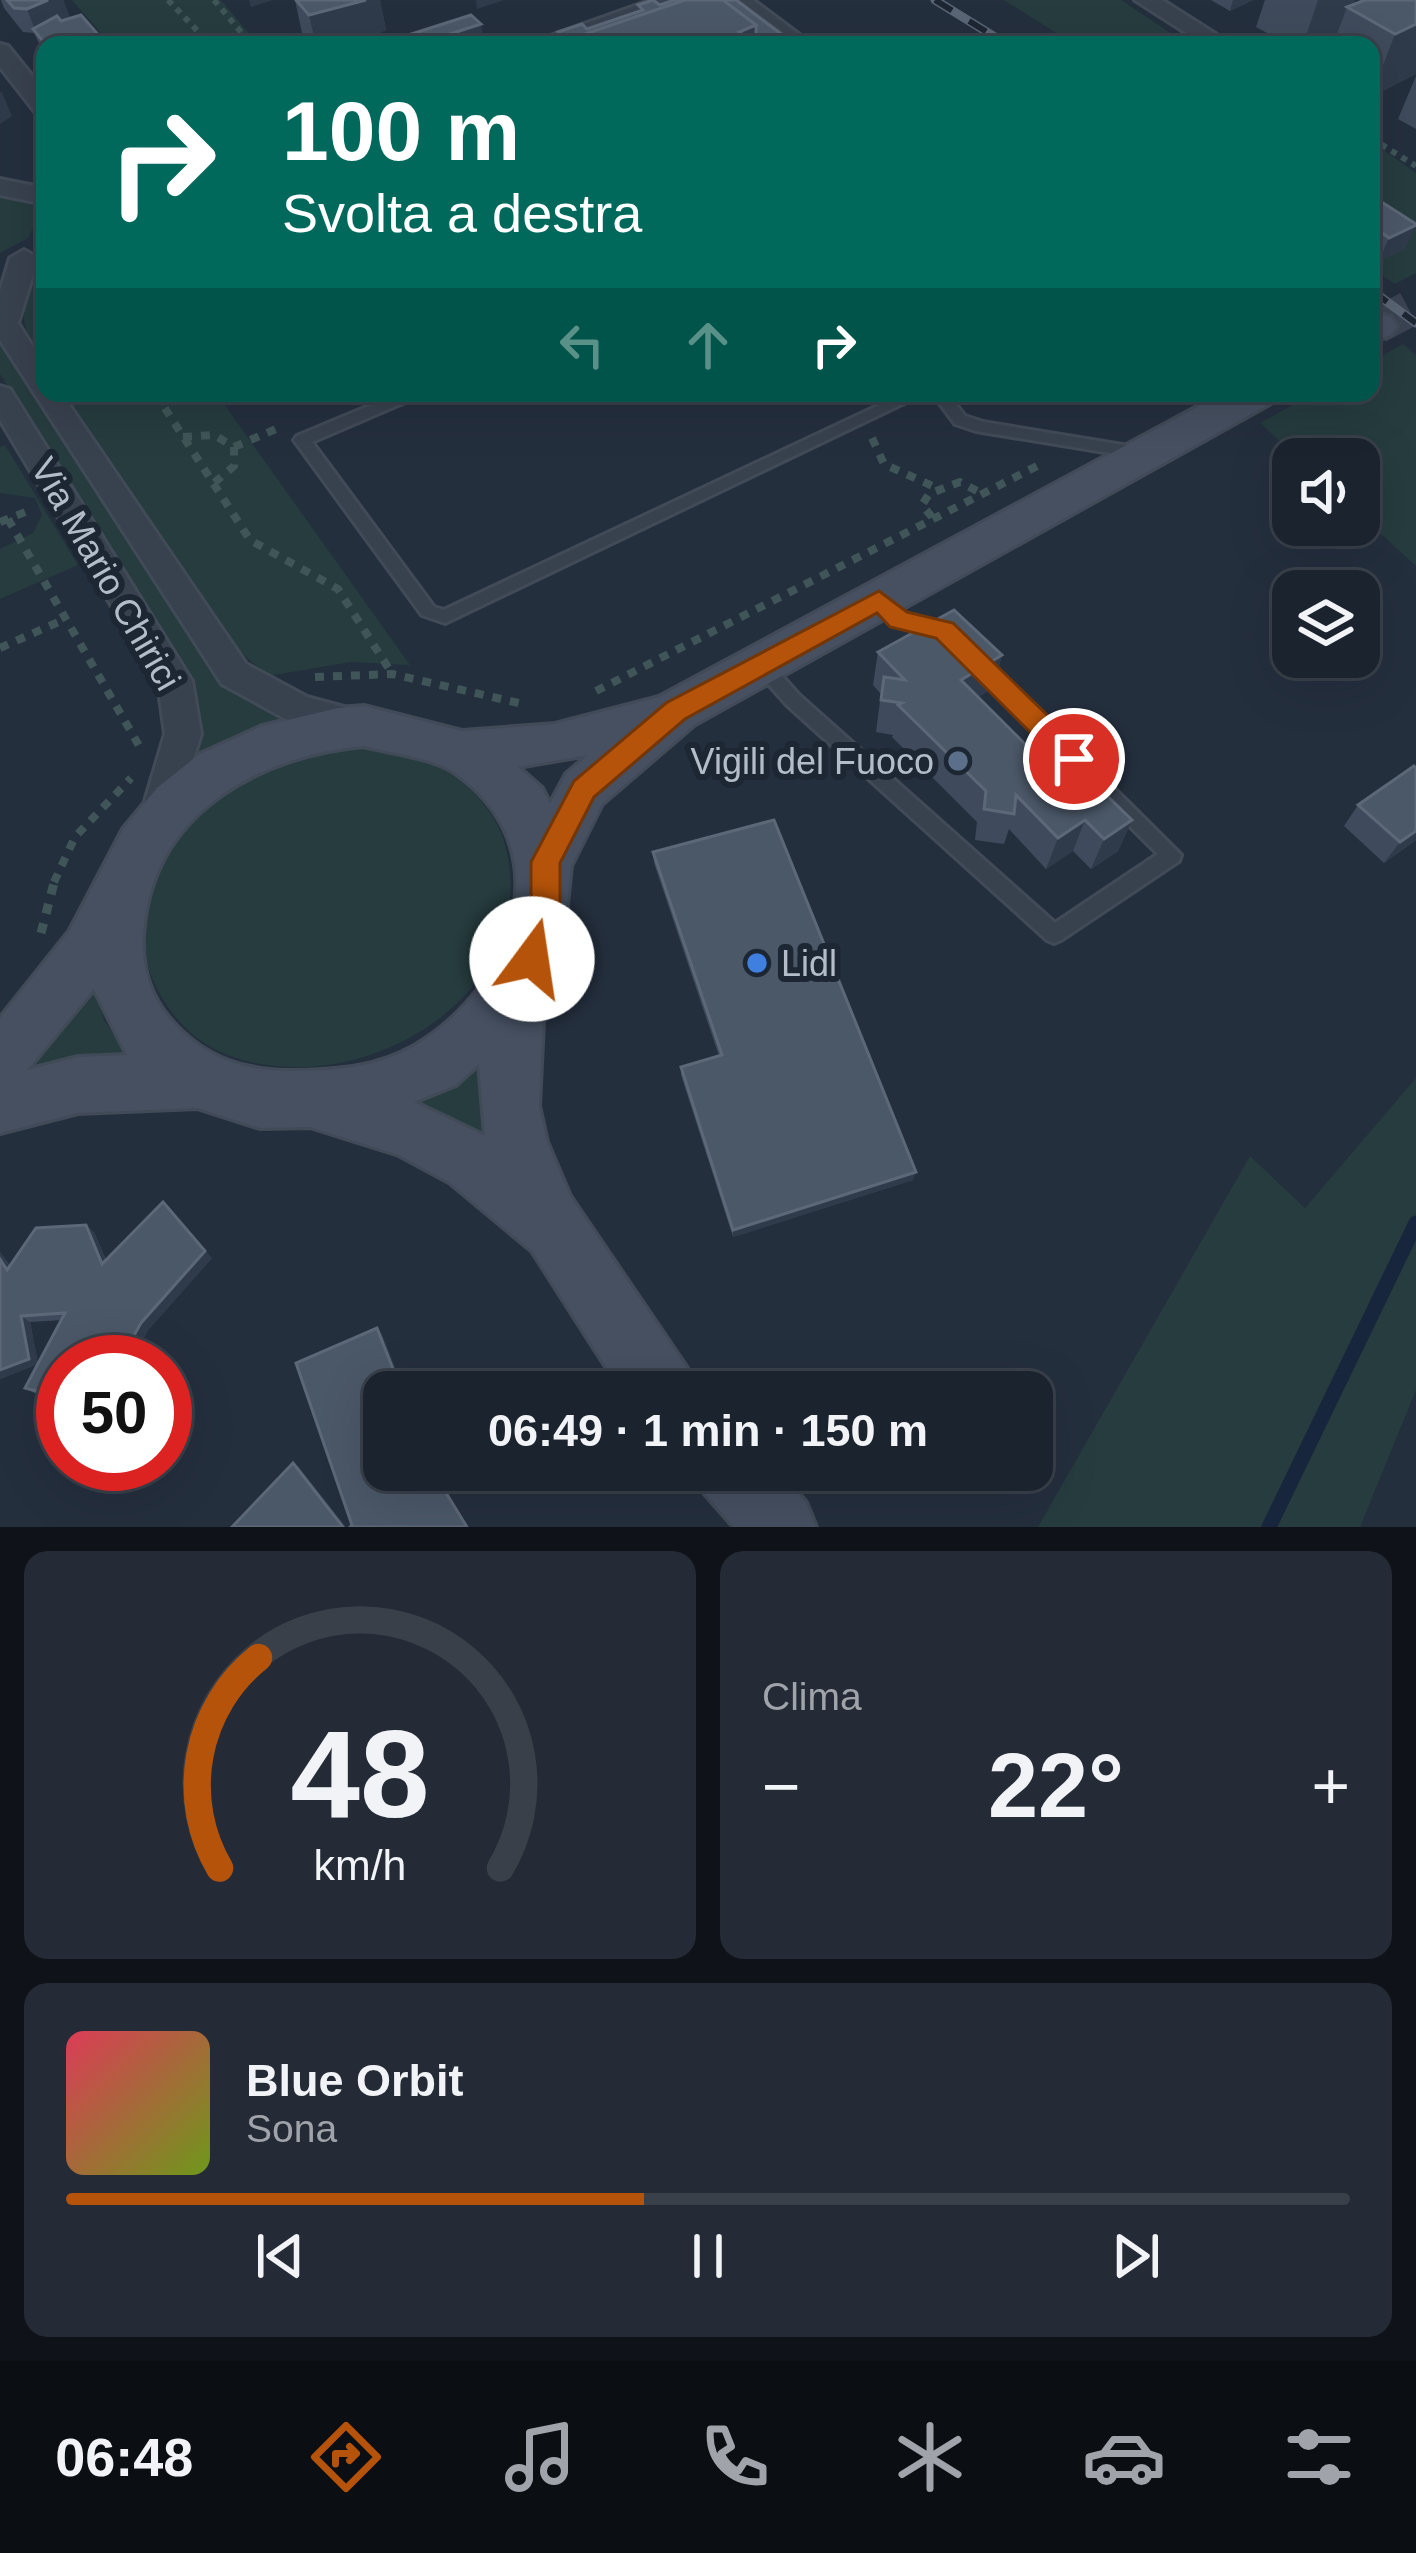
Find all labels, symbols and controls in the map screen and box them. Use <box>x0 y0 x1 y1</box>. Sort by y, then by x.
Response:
icon: right <box>84 84 240 240</box>
text: 100 m <box>282 84 520 178</box>
text: Svolta a destra <box>282 183 642 243</box>
icon: left <box>549 312 615 378</box>
icon: ahead <box>675 312 741 378</box>
icon: right <box>801 312 867 378</box>
map controls <box>1272 438 1380 678</box>
button: sound <box>1272 438 1380 546</box>
street label: Via Mario Chirici <box>23 451 189 697</box>
button: layers <box>1272 570 1380 678</box>
pin <box>1023 708 1125 810</box>
icon: arrive <box>1041 726 1107 792</box>
place label: Vigili del Fuoco <box>691 741 934 782</box>
marker: Vigili del Fuoco <box>945 748 971 774</box>
position arrow <box>469 896 595 1022</box>
place label: Lidl <box>781 943 837 984</box>
marker: Lidl <box>744 950 770 976</box>
speed limit sign: 50 <box>36 1335 192 1491</box>
text: 06:49 · 1 min · 150 m <box>488 1405 928 1456</box>
text: Clima <box>762 1675 862 1718</box>
text: 48 <box>291 1704 429 1843</box>
text: 22° <box>988 1736 1124 1836</box>
text: − <box>762 1749 801 1823</box>
text: + <box>1311 1749 1350 1823</box>
text: km/h <box>314 1841 406 1889</box>
text: Blue Orbit <box>246 2055 464 2106</box>
text: Sona <box>246 2107 337 2150</box>
icon: previous <box>247 2223 313 2289</box>
icon: pause <box>675 2223 741 2289</box>
icon: next <box>1103 2223 1169 2289</box>
icon: directions <box>304 2415 388 2499</box>
icon: music <box>498 2415 582 2499</box>
icon: phone <box>693 2415 777 2499</box>
icon: climate <box>888 2415 972 2499</box>
icon: car <box>1082 2415 1166 2499</box>
icon: filters <box>1277 2415 1361 2499</box>
text: 06:48 <box>55 2427 193 2487</box>

